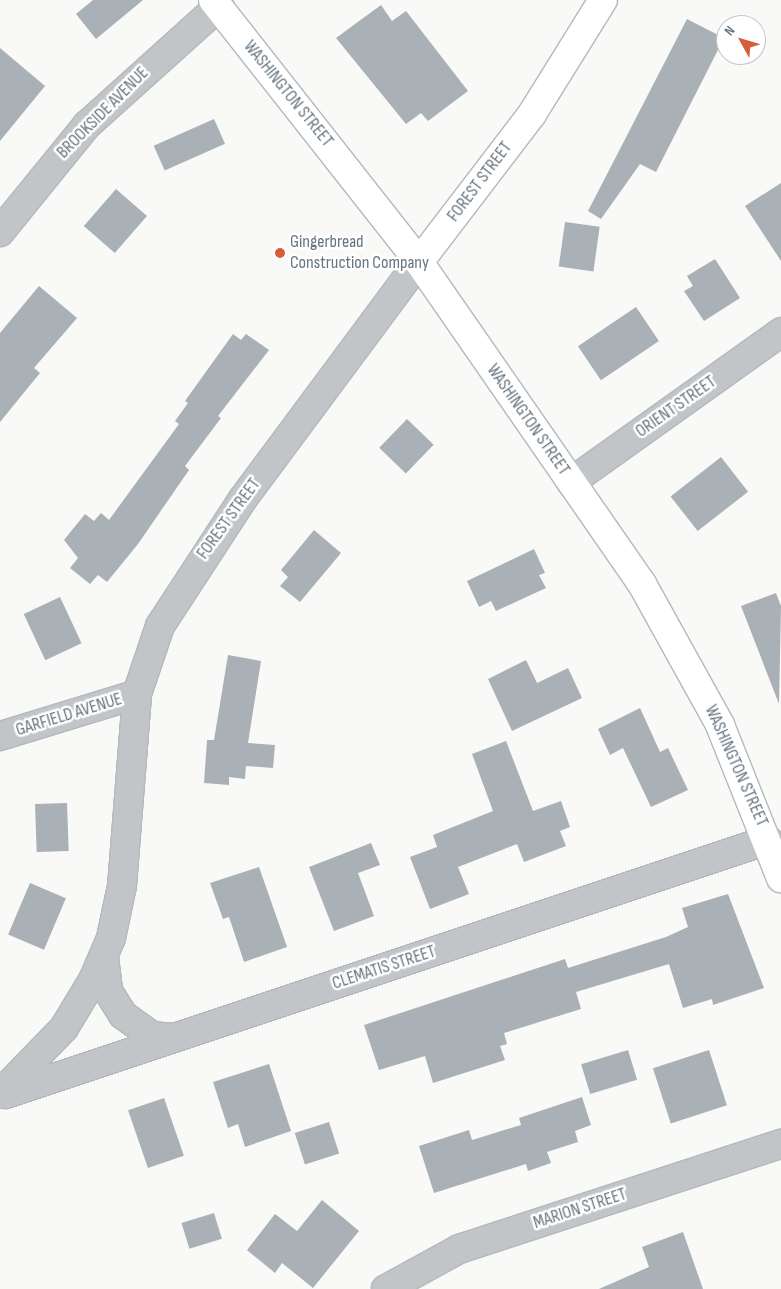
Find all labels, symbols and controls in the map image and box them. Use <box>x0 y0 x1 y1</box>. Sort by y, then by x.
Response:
north arrow <box>716 15 766 65</box>
text: N <box>721 23 739 39</box>
street label: WASHINGTON STREET <box>238 36 338 152</box>
street label: BROOKSIDE AVENUE <box>53 63 153 163</box>
street label: FOREST STREET <box>443 138 517 226</box>
place label: Gingerbread Construction Company <box>290 232 429 274</box>
marker: Gingerbread Construction Company <box>274 247 286 259</box>
street label: WASHINGTON STREET <box>482 360 574 480</box>
street label: ORIENT STREET <box>632 372 720 442</box>
street label: FOREST STREET <box>192 474 266 564</box>
street label: GARFIELD AVENUE <box>13 689 125 741</box>
street label: WASHINGTON STREET <box>700 702 772 830</box>
street label: CLEMATIS STREET <box>330 941 438 995</box>
street label: MARION STREET <box>531 1184 629 1234</box>

